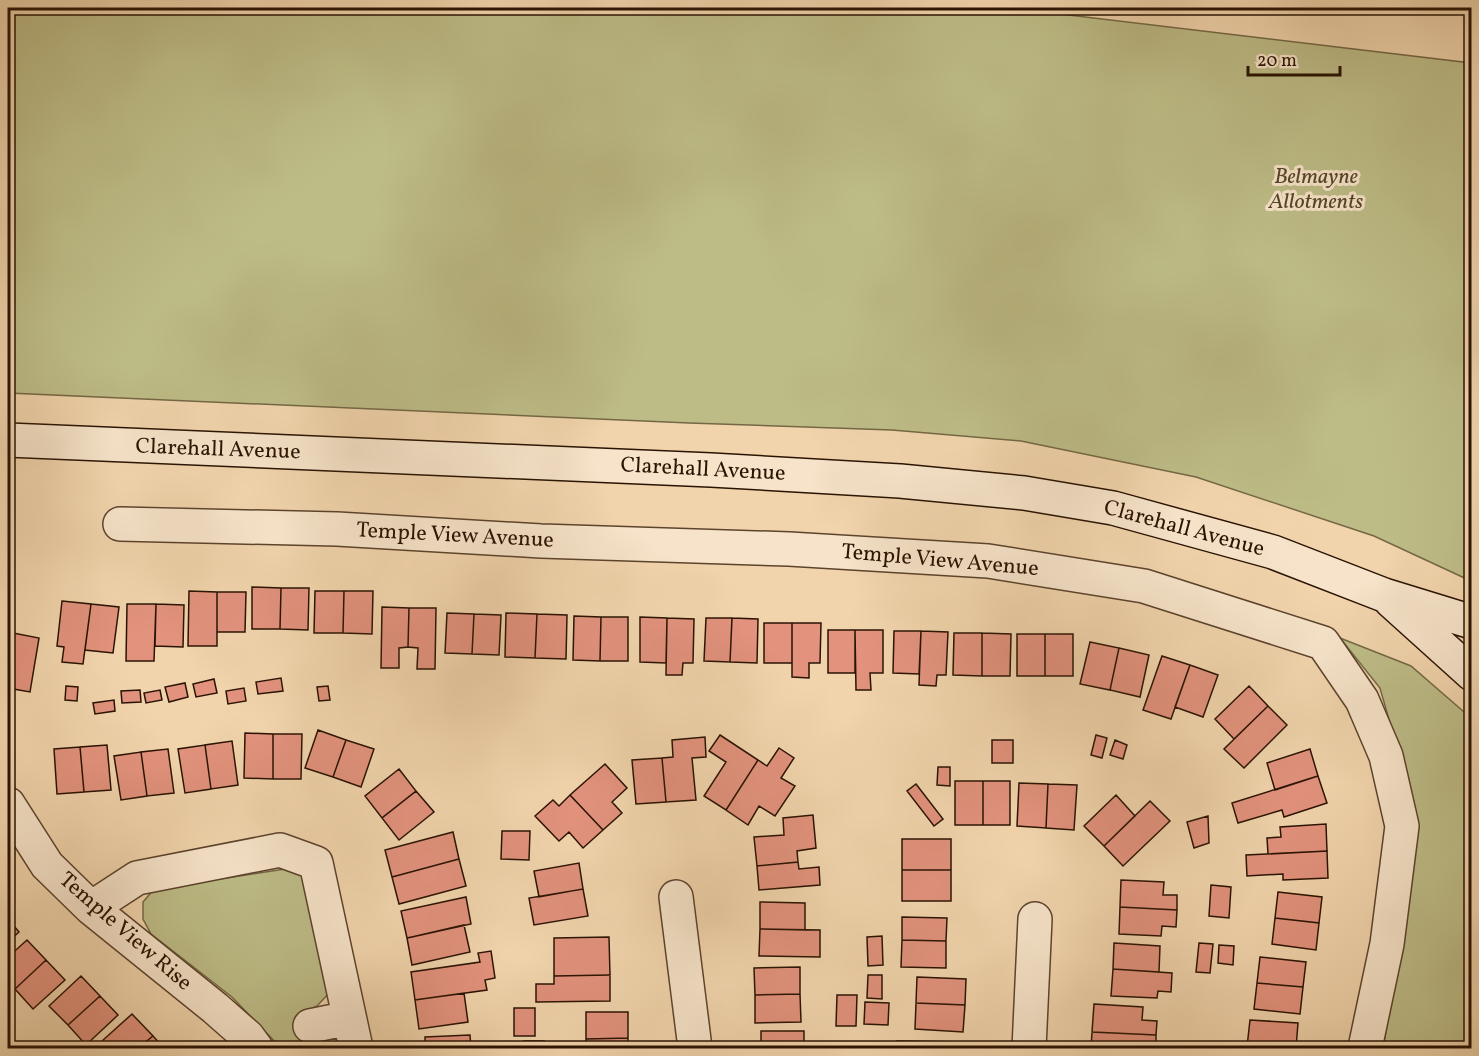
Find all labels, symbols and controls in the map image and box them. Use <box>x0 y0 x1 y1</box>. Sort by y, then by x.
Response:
scale bar <box>1248 39 1340 77</box>
text: 20 m <box>1257 49 1297 74</box>
park label: Belmayne Allotments <box>1268 162 1363 218</box>
street label: Clarehall Avenue <box>135 432 301 468</box>
street label: Clarehall Avenue <box>620 450 786 490</box>
street label: Clarehall Avenue <box>1100 493 1268 565</box>
street label: Temple View Avenue <box>355 515 555 557</box>
street label: Temple View Avenue <box>840 537 1040 585</box>
street label: Temple View Rise <box>52 865 198 999</box>

